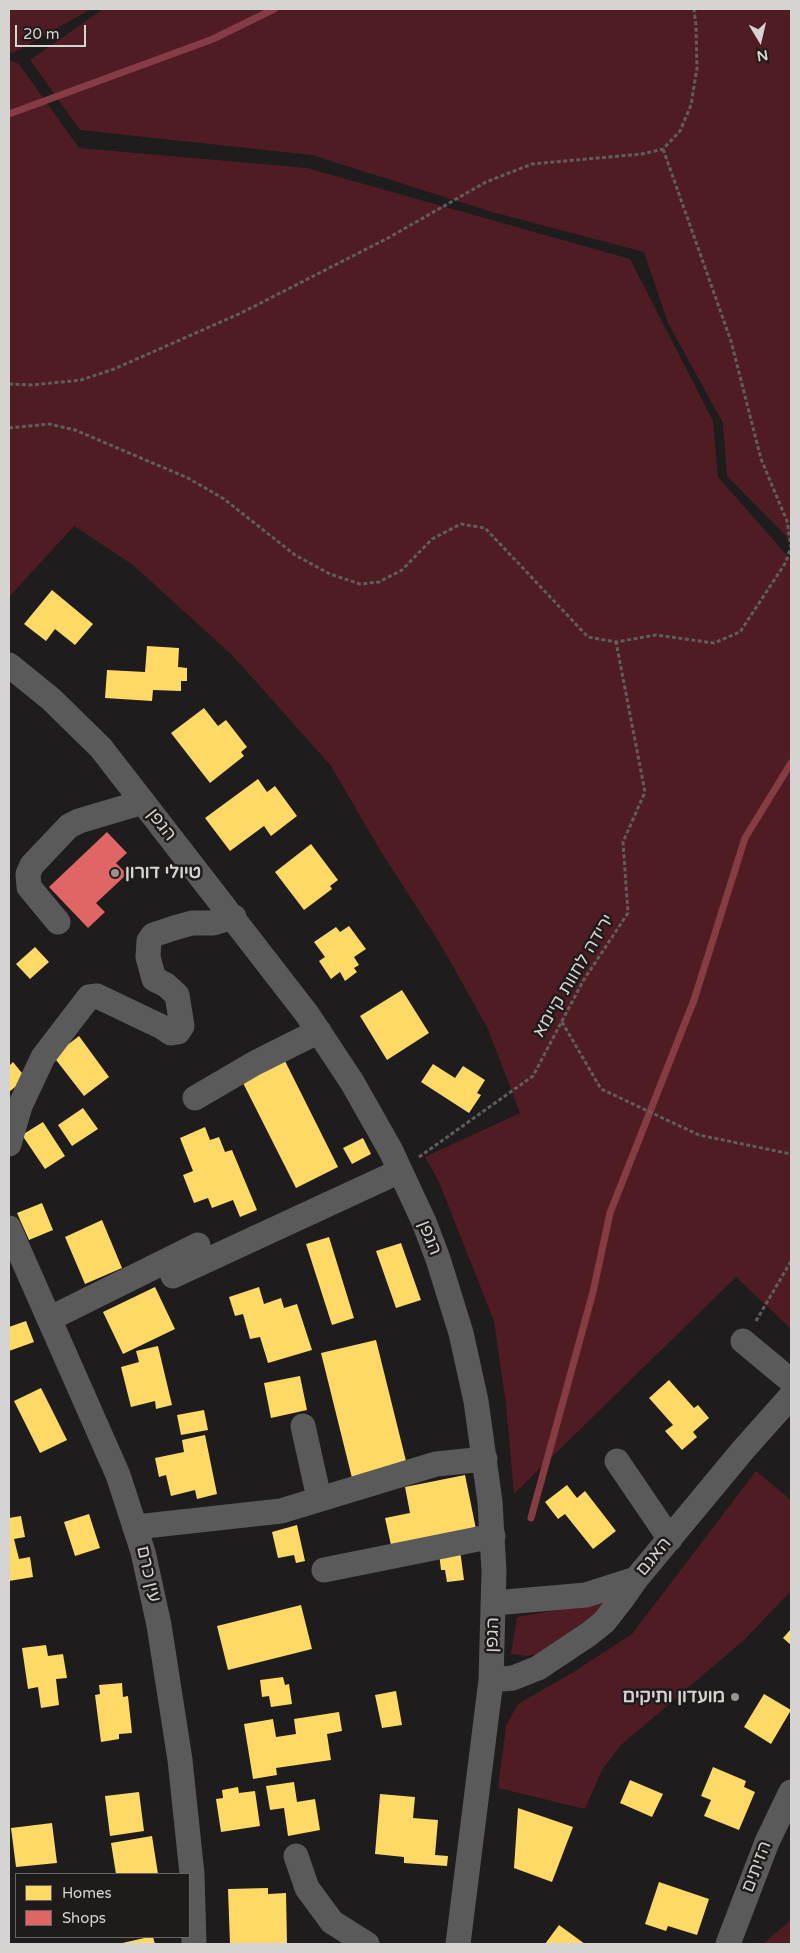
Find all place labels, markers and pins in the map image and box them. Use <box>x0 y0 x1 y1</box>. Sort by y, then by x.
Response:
place label: טיולי דורון <box>125 862 201 884</box>
marker: טיולי דורון <box>109 867 121 879</box>
place label: מועדון ותיקים <box>622 1686 725 1708</box>
marker: מועדון ותיקים <box>729 1691 741 1703</box>

